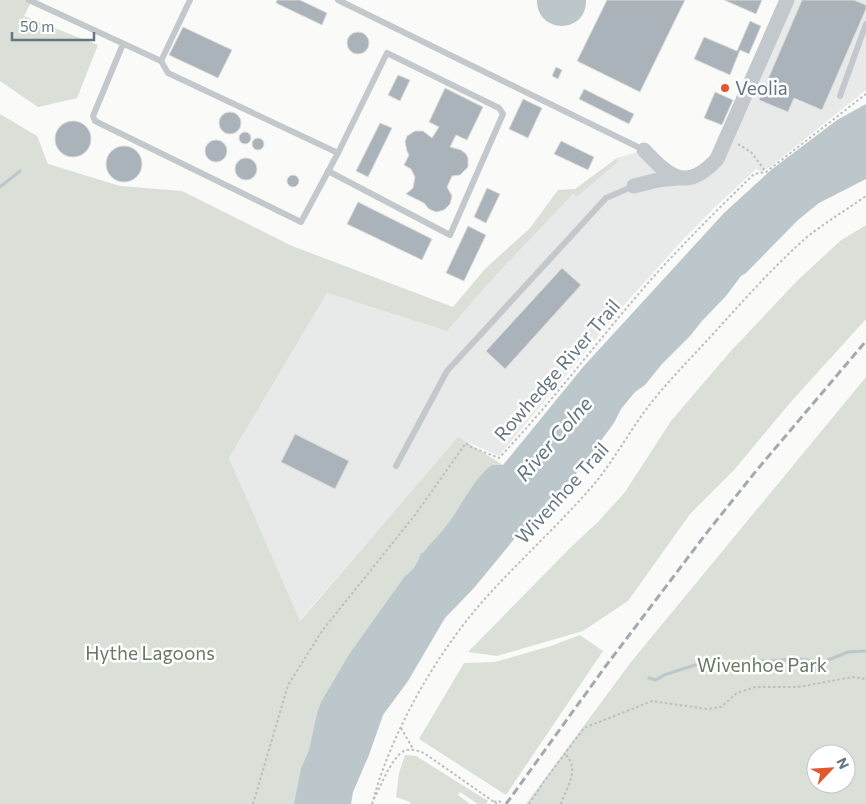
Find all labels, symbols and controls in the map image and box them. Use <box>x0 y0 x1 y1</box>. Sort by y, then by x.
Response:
scale bar <box>12 10 95 42</box>
text: 50 m <box>20 17 54 35</box>
place label: Veolia <box>735 76 788 99</box>
marker: Veolia <box>719 82 731 94</box>
street label: Rowhedge River Trail <box>489 294 624 445</box>
water label: River Colne <box>510 391 597 485</box>
street label: Wivenhoe Trail <box>510 437 613 548</box>
park label: Hythe Lagoons <box>85 641 215 664</box>
park label: Wivenhoe Park <box>697 653 827 676</box>
north arrow <box>806 744 856 794</box>
text: N <box>833 755 853 772</box>

